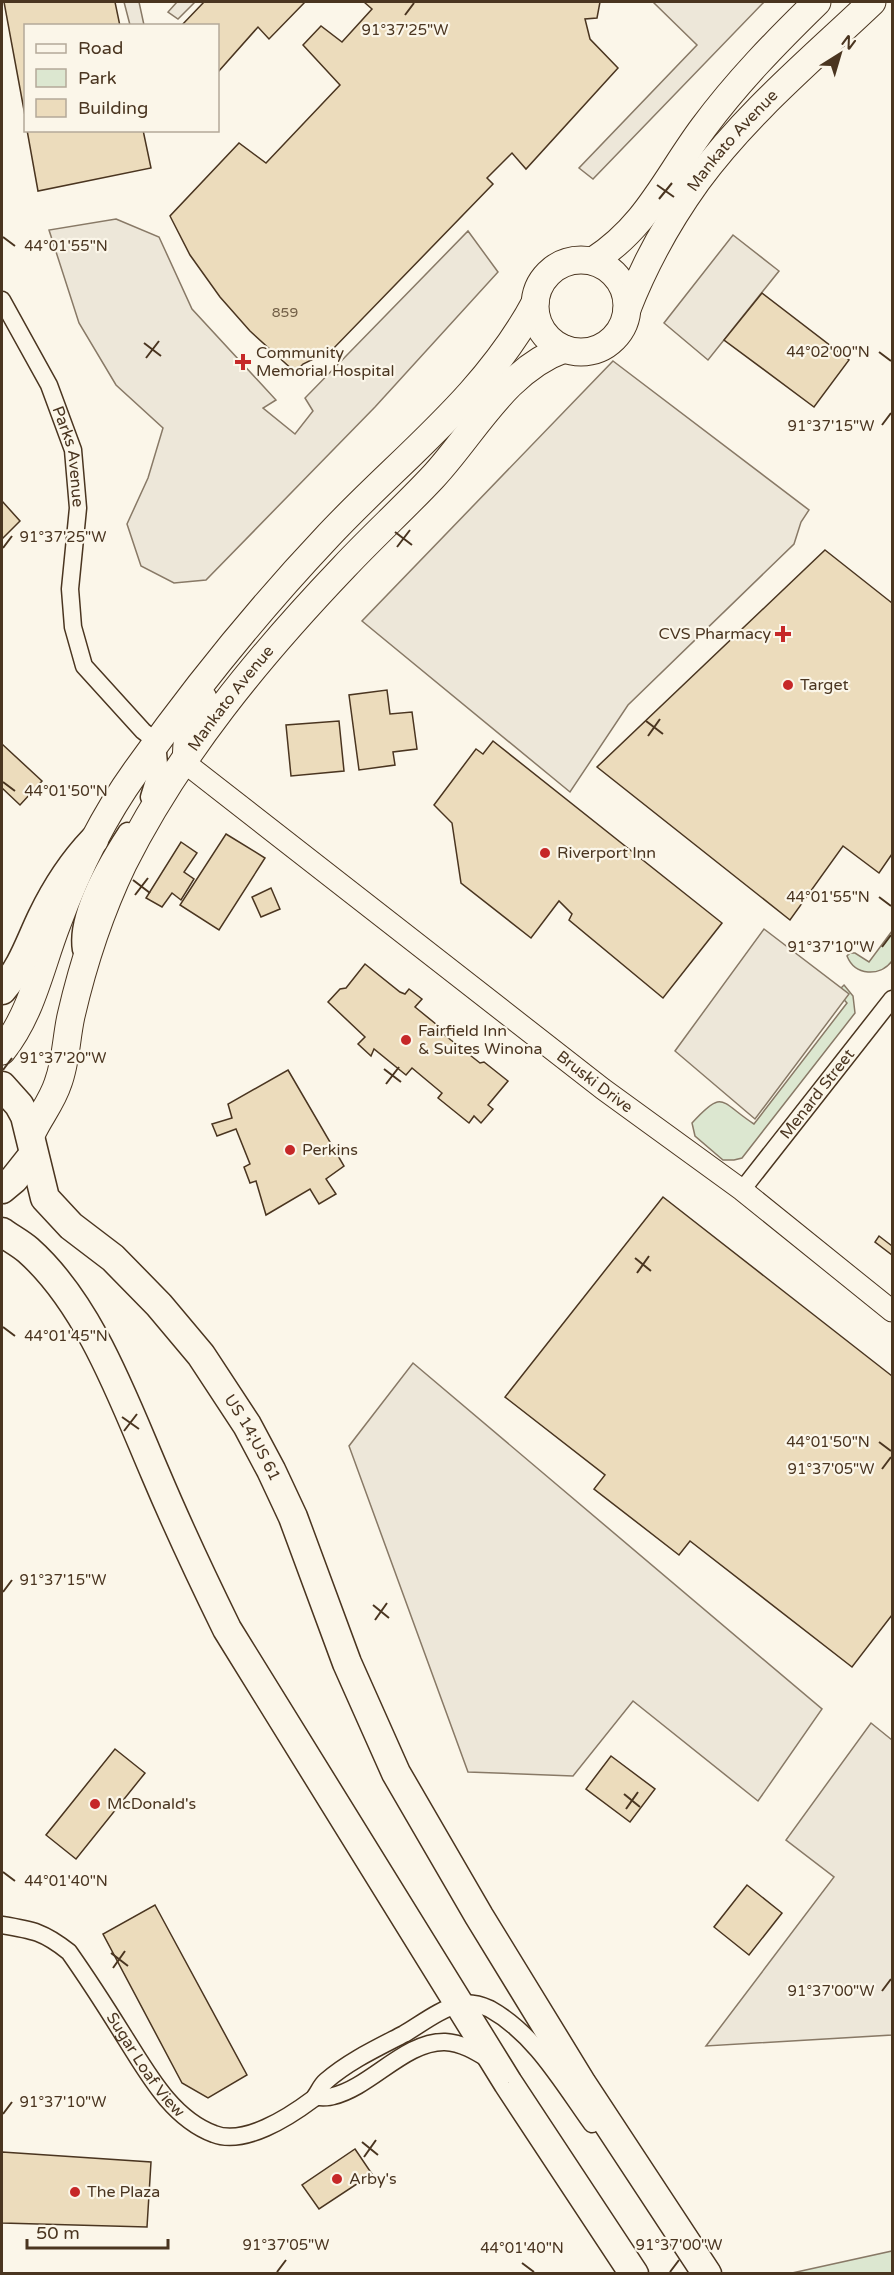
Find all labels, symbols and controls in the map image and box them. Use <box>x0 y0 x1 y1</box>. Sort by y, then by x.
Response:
text: 91°37'25"W <box>362 21 448 39</box>
legend <box>24 24 219 132</box>
north arrow <box>810 24 870 84</box>
text: N <box>837 31 860 55</box>
text: Road <box>78 37 123 59</box>
text: Park <box>78 67 117 89</box>
street label: Mankato Avenue <box>683 86 782 195</box>
text: Building <box>78 97 148 119</box>
text: 44°01'55"N <box>24 237 108 255</box>
house number: 859 <box>272 304 298 321</box>
place label: Community Memorial Hospital <box>256 343 394 381</box>
text: 44°02'00"N <box>786 343 870 361</box>
marker: Community Memorial Hospital <box>234 353 252 371</box>
street label: Parks Avenue <box>48 403 88 508</box>
text: 91°37'15"W <box>788 417 874 435</box>
text: 91°37'25"W <box>20 528 106 546</box>
place label: CVS Pharmacy <box>659 624 771 644</box>
marker: CVS Pharmacy <box>776 627 790 641</box>
street label: Mankato Avenue <box>183 641 278 755</box>
place label: Target <box>800 675 849 695</box>
marker: Target <box>781 678 795 692</box>
text: 44°01'50"N <box>24 782 108 800</box>
place label: Riverport Inn <box>557 843 656 863</box>
marker: Riverport Inn <box>538 846 552 860</box>
text: 44°01'55"N <box>786 888 870 906</box>
text: 91°37'10"W <box>788 938 874 956</box>
place label: Fairfield Inn & Suites Winona <box>418 1021 542 1059</box>
marker: Fairfield Inn & Suites Winona <box>399 1033 413 1047</box>
street label: Menard Street <box>776 1045 859 1143</box>
street label: Bruski Drive <box>552 1046 637 1117</box>
text: 91°37'20"W <box>20 1049 106 1067</box>
place label: Perkins <box>302 1140 358 1160</box>
marker: Perkins <box>283 1143 297 1157</box>
text: 44°01'45"N <box>24 1327 108 1345</box>
street label: US 14;US 61 <box>220 1391 285 1484</box>
text: 44°01'50"N <box>786 1433 870 1451</box>
text: 91°37'05"W <box>788 1460 874 1478</box>
text: 91°37'15"W <box>20 1571 106 1589</box>
place label: McDonald's <box>107 1794 196 1814</box>
marker: McDonald's <box>88 1797 102 1811</box>
text: 44°01'40"N <box>24 1872 108 1890</box>
text: 91°37'00"W <box>788 1982 874 2000</box>
street label: Sugar Loaf View <box>102 2009 189 2122</box>
text: 91°37'10"W <box>20 2093 106 2111</box>
place label: Arby's <box>349 2169 397 2189</box>
marker: Arby's <box>330 2172 344 2186</box>
place label: The Plaza <box>87 2182 160 2202</box>
marker: The Plaza <box>68 2185 82 2199</box>
scale bar <box>27 2212 168 2250</box>
text: 50 m <box>36 2222 80 2244</box>
text: 91°37'05"W <box>243 2236 329 2254</box>
text: 91°37'00"W <box>636 2236 722 2254</box>
text: 44°01'40"N <box>480 2239 564 2257</box>

